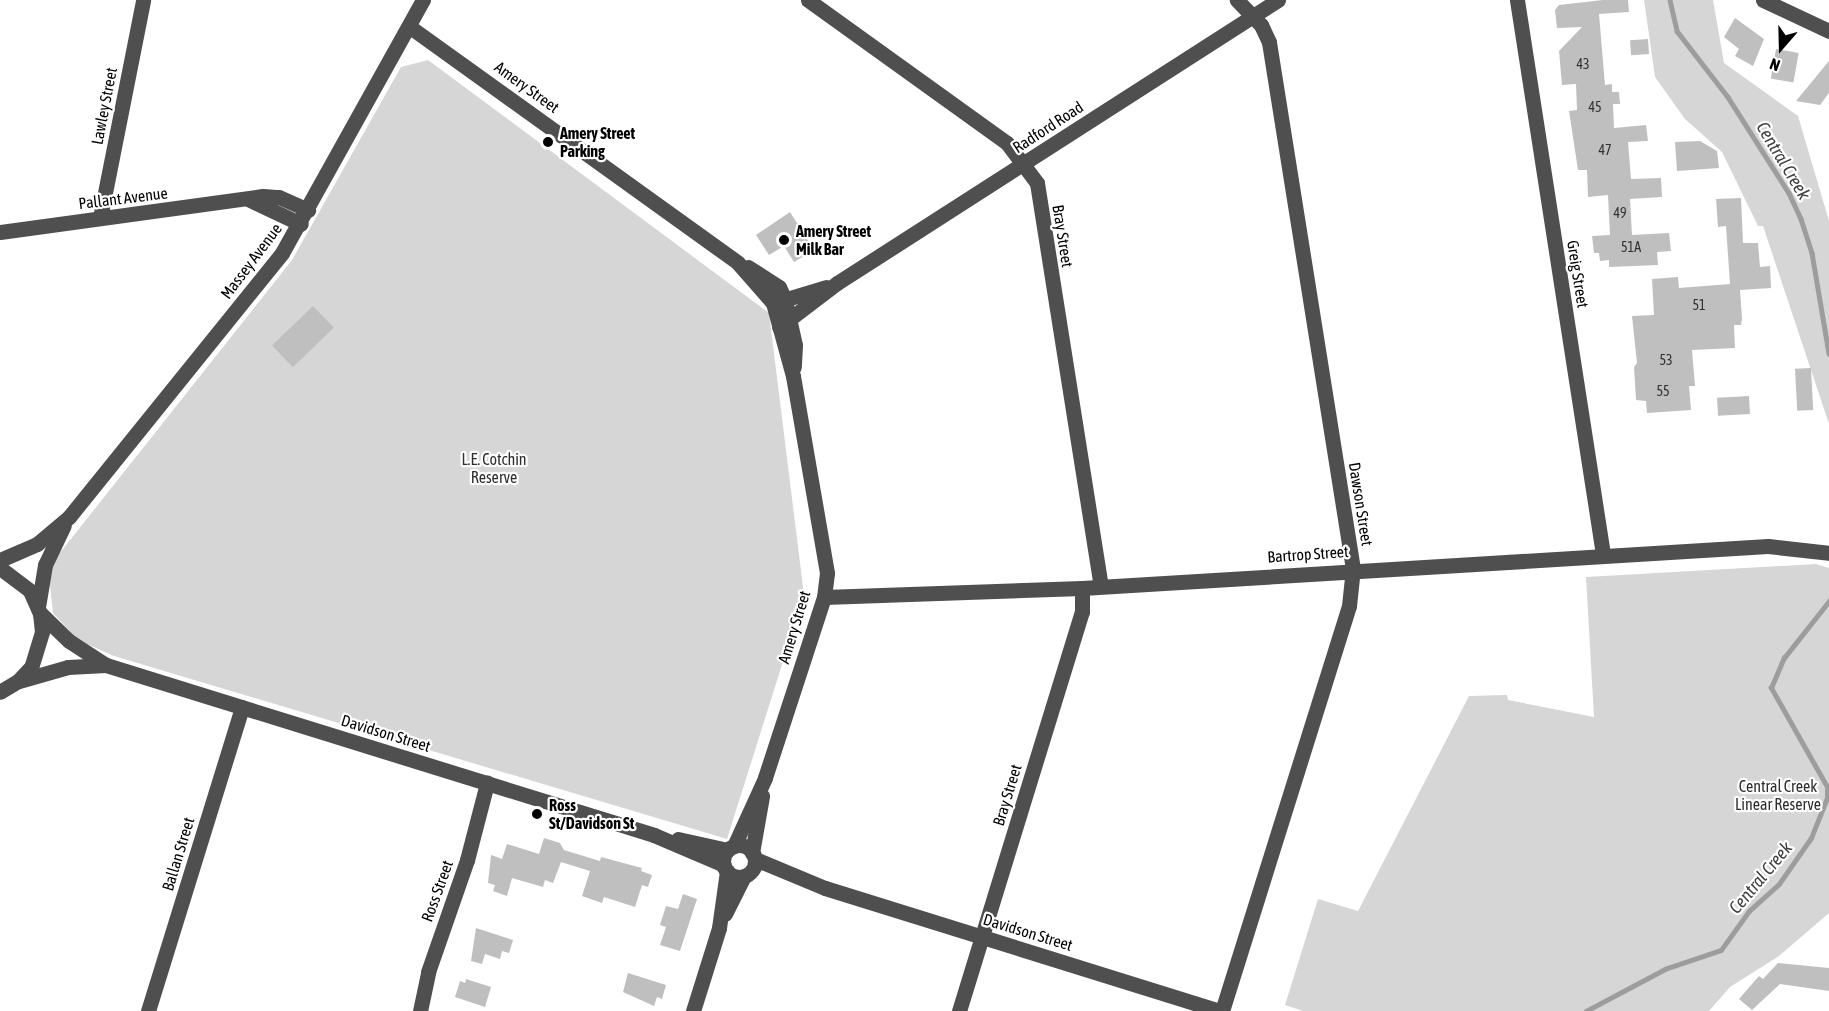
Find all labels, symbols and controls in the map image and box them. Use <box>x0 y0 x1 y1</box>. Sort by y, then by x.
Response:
north arrow <box>1751 18 1811 78</box>
text: N <box>1767 55 1782 75</box>
house number: 43 <box>1576 56 1590 72</box>
street label: Amery Street <box>491 57 563 117</box>
street label: Lawley Street <box>87 66 121 146</box>
street label: Radford Road <box>1009 97 1087 157</box>
house number: 45 <box>1588 99 1602 115</box>
water label: Central Creek <box>1751 118 1815 204</box>
place label: Amery Street Parking <box>560 123 635 161</box>
marker: Amery Street Parking <box>541 135 555 149</box>
house number: 47 <box>1598 142 1612 158</box>
street label: Pallant Avenue <box>77 183 169 213</box>
street label: Bray Street <box>1049 203 1077 269</box>
house number: 49 <box>1613 205 1627 221</box>
street label: Massey Avenue <box>216 219 286 303</box>
place label: Amery Street Milk Bar <box>796 221 871 259</box>
marker: Amery Street Milk Bar <box>777 233 791 247</box>
street label: Greig Street <box>1563 239 1593 309</box>
house number: 51A <box>1621 239 1641 255</box>
house number: 51 <box>1692 297 1706 313</box>
house number: 53 <box>1659 352 1673 368</box>
house number: 55 <box>1656 383 1670 399</box>
park label: L.E. Cotchin Reserve <box>461 449 527 487</box>
street label: Dawson Street <box>1345 461 1377 547</box>
street label: Bartrop Street <box>1267 542 1349 566</box>
street label: Amery Street <box>774 588 814 666</box>
street label: Davidson Street <box>339 710 433 756</box>
street label: Bray Street <box>989 762 1025 828</box>
park label: Central Creek Linear Reserve <box>1735 776 1821 814</box>
place label: Ross St/Davidson St <box>549 795 634 833</box>
marker: Ross St/Davidson St <box>530 807 544 821</box>
street label: Ballan Street <box>158 815 198 893</box>
water label: Central Creek <box>1725 838 1797 918</box>
street label: Ross Street <box>417 858 457 924</box>
street label: Davidson Street <box>981 909 1075 955</box>

